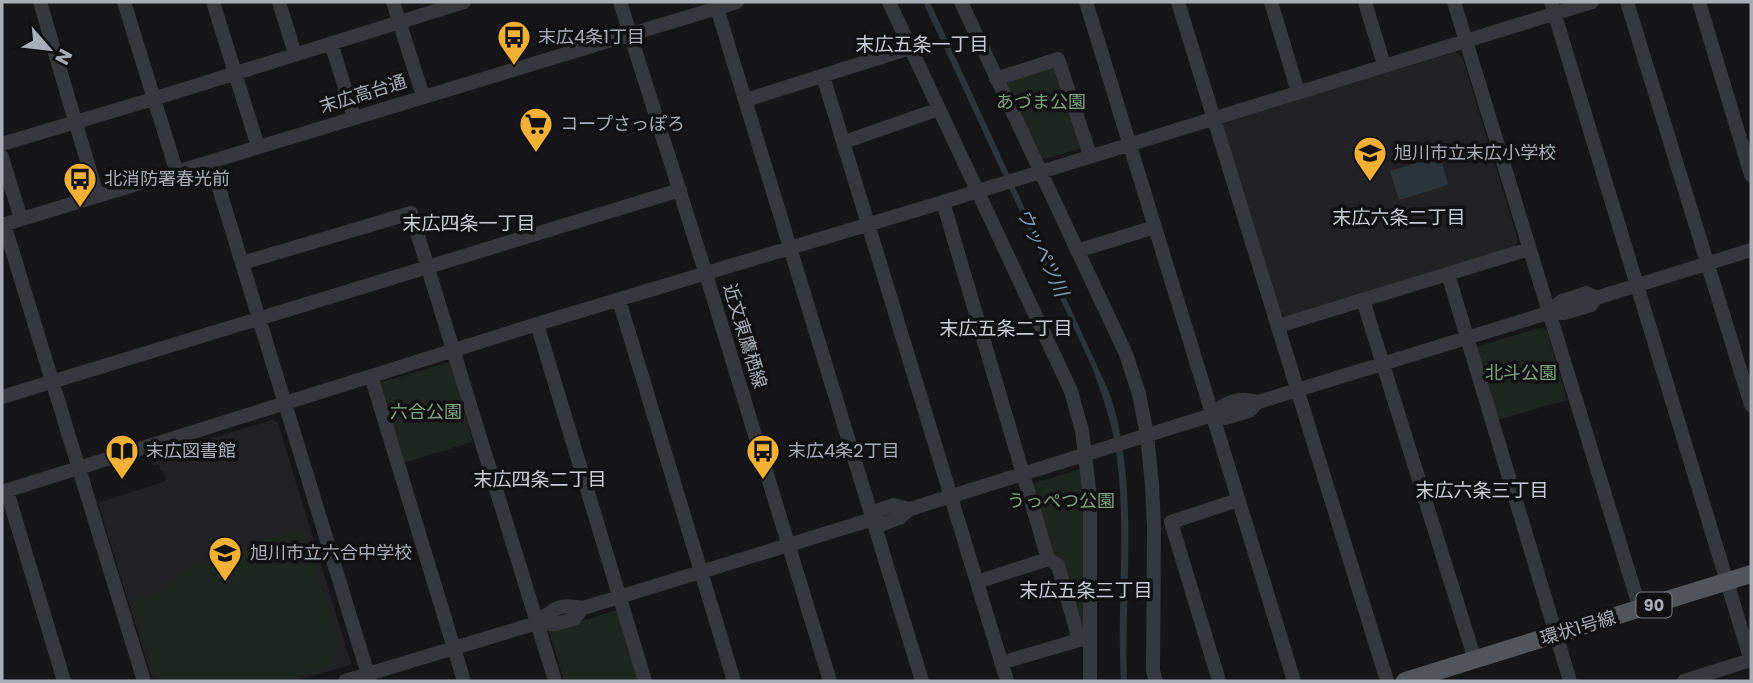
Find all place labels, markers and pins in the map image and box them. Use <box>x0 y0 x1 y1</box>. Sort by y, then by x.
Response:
bus stop icon: 末広4条1丁目 <box>495 18 533 67</box>
place label: 末広4条1丁目 <box>538 24 645 49</box>
supermarket icon: コープさっぽろ <box>517 105 555 154</box>
place label: コープさっぽろ <box>560 111 685 136</box>
school or university icon: 旭川市立末広小学校 <box>1351 134 1389 183</box>
place label: 旭川市立末広小学校 <box>1394 140 1556 165</box>
bus stop icon: 北消防署春光前 <box>61 160 99 209</box>
place label: 北消防署春光前 <box>104 166 230 191</box>
library icon: 末広図書館 <box>103 432 141 481</box>
bus stop icon: 末広4条2丁目 <box>744 432 782 481</box>
place label: 末広図書館 <box>146 438 236 463</box>
place label: 末広4条2丁目 <box>788 438 900 463</box>
school or university icon: 旭川市立六合中学校 <box>206 534 244 583</box>
place label: 旭川市立六合中学校 <box>250 540 412 565</box>

